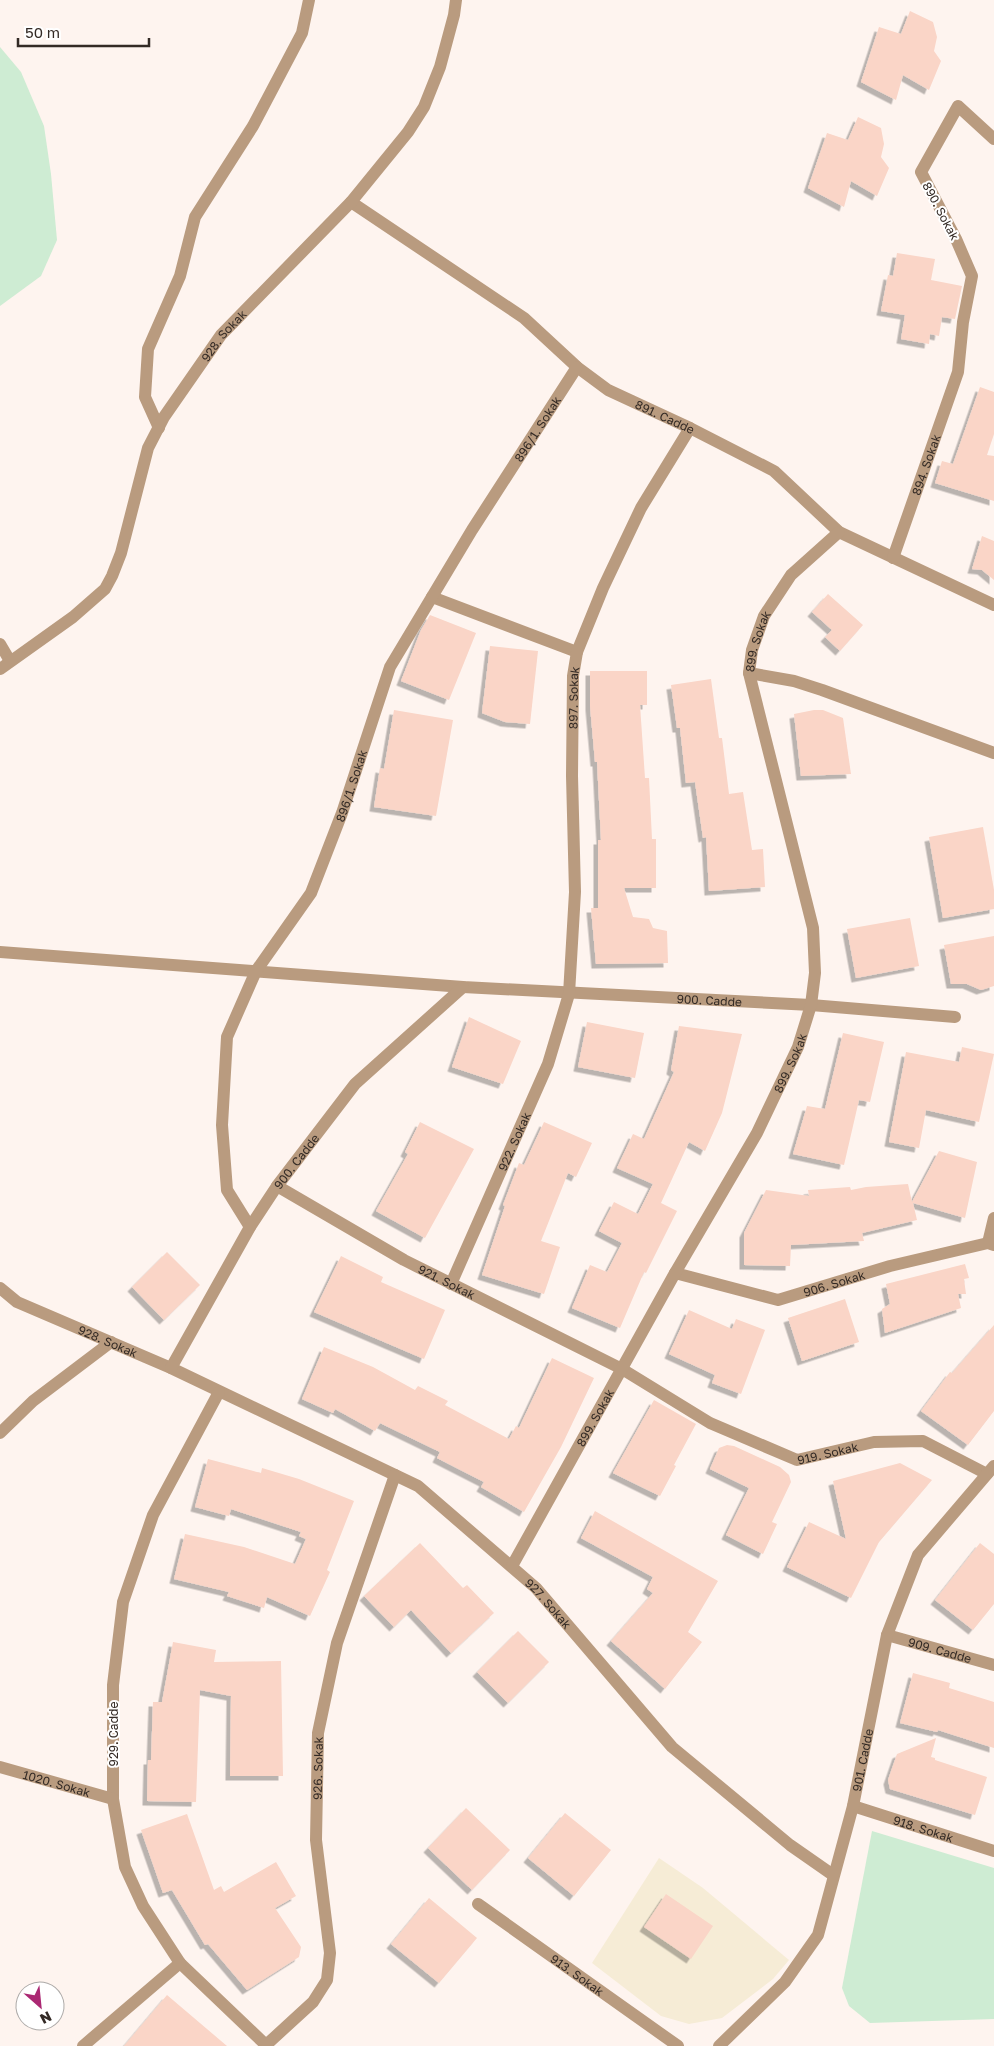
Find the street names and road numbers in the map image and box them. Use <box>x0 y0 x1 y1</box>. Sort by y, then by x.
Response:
street label: 890. Sokak <box>919 179 963 243</box>
street label: 928. Sokak <box>197 306 249 364</box>
street label: 896/1. Sokak <box>511 393 564 464</box>
street label: 891. Cadde <box>633 396 697 437</box>
street label: 894. Sokak <box>908 432 943 497</box>
street label: 899. Sokak <box>742 607 773 673</box>
street label: 897. Sokak <box>565 665 582 729</box>
street label: 896/1. Sokak <box>332 747 370 824</box>
street label: 900. Cadde <box>676 991 742 1009</box>
street label: 899. Sokak <box>770 1031 809 1095</box>
street label: 922. Sokak <box>494 1109 534 1173</box>
street label: 900. Cadde <box>270 1131 322 1192</box>
street label: 921. Sokak <box>416 1261 478 1302</box>
street label: 906. Sokak <box>801 1267 867 1299</box>
street label: 928. Sokak <box>76 1322 140 1360</box>
street label: 899. Sokak <box>573 1386 617 1449</box>
street label: 919. Sokak <box>796 1438 860 1467</box>
street label: 927. Sokak <box>522 1575 575 1632</box>
street label: 909. Cadde <box>906 1634 973 1666</box>
street label: 929. Cadde <box>106 1702 121 1766</box>
street label: 901. Cadde <box>849 1727 876 1793</box>
street label: 926. Sokak <box>309 1736 325 1800</box>
street label: 1020. Sokak <box>21 1766 92 1800</box>
street label: 918. Sokak <box>892 1812 956 1845</box>
street label: 913. Sokak <box>548 1951 607 1999</box>

